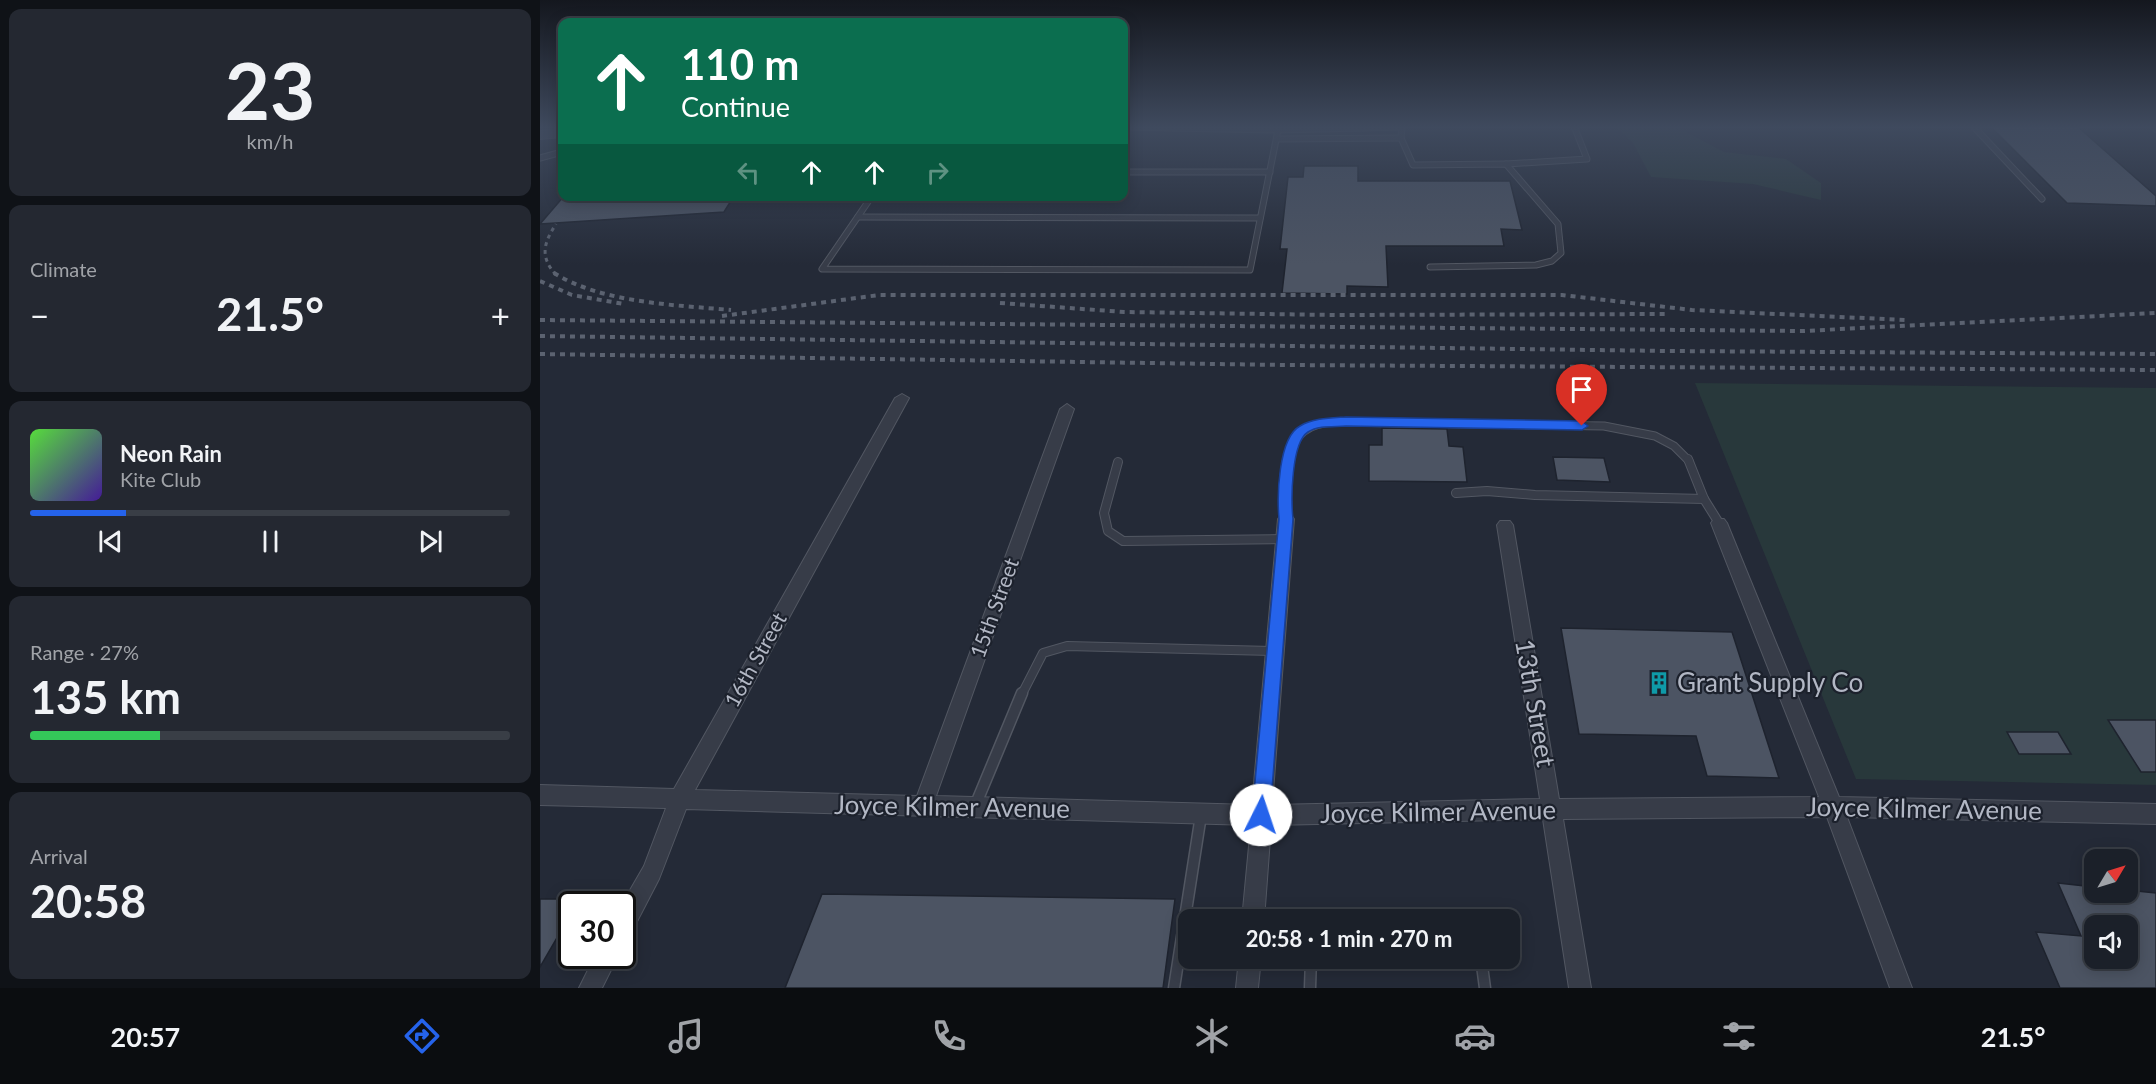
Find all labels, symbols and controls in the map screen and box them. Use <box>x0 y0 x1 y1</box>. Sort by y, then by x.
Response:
text: 110 m <box>681 39 799 89</box>
icon: ahead <box>582 42 660 120</box>
text: 23 <box>225 43 315 137</box>
text: Continue <box>681 90 790 123</box>
text: km/h <box>247 129 293 153</box>
icon: left <box>732 156 765 189</box>
icon: ahead <box>795 156 828 189</box>
icon: ahead <box>858 156 891 189</box>
icon: right <box>921 156 954 189</box>
text: Climate <box>30 257 97 281</box>
text: 21.5° <box>216 287 324 341</box>
text: − <box>30 295 49 335</box>
text: + <box>491 295 510 335</box>
pin <box>1556 364 1607 426</box>
icon: arrive <box>1565 373 1598 406</box>
text: Neon Rain <box>120 440 222 467</box>
text: Kite Club <box>120 467 201 491</box>
icon: previous <box>94 525 127 558</box>
icon: pause <box>254 525 287 558</box>
icon: next <box>414 525 447 558</box>
street label: 15th Street <box>964 554 1023 661</box>
street label: 16th Street <box>718 607 791 711</box>
street label: 13th Street <box>1509 636 1563 770</box>
text: Range · 27% <box>30 640 139 664</box>
place label: Grant Supply Co <box>1677 666 1863 698</box>
text: 135 km <box>30 670 181 724</box>
building icon: Grant Supply Co <box>1646 670 1672 696</box>
position arrow <box>1229 783 1293 847</box>
street label: Joyce Kilmer Avenue <box>834 788 1070 824</box>
street label: Joyce Kilmer Avenue <box>1806 790 2042 826</box>
street label: Joyce Kilmer Avenue <box>1320 793 1556 829</box>
text: Arrival <box>30 844 88 868</box>
north arrow <box>2084 849 2138 903</box>
map controls <box>2084 849 2138 969</box>
text: 20:58 <box>30 874 146 928</box>
speed limit sign: 30 <box>558 891 636 969</box>
button: sound <box>2084 915 2138 969</box>
text: 20:58 · 1 min · 270 m <box>1246 925 1452 952</box>
icon: directions <box>401 1015 443 1057</box>
icon: music <box>665 1015 707 1057</box>
icon: phone <box>928 1015 970 1057</box>
icon: climate <box>1191 1015 1233 1057</box>
icon: car <box>1454 1015 1496 1057</box>
icon: filters <box>1718 1015 1760 1057</box>
text: 20:57 <box>111 1020 180 1053</box>
text: 21.5° <box>1981 1020 2045 1053</box>

